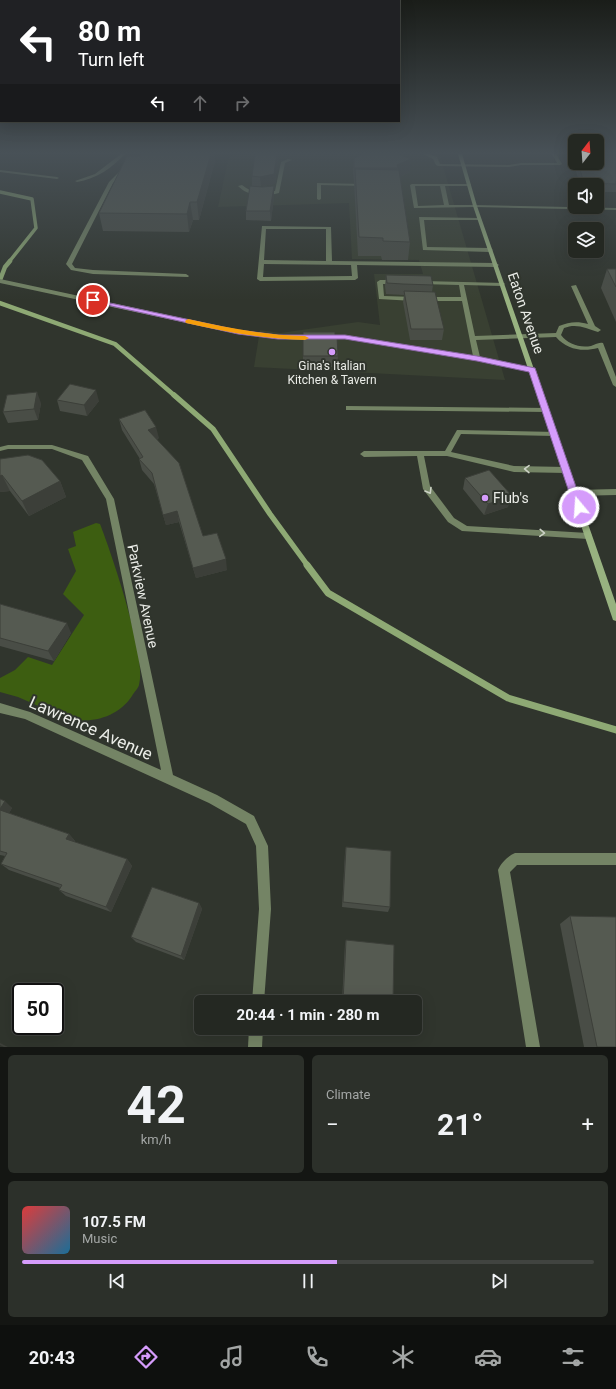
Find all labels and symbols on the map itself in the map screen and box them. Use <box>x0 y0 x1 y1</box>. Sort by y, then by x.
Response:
north arrow <box>568 134 604 170</box>
street label: Eaton Avenue <box>505 270 547 356</box>
pin <box>76 283 110 317</box>
marker: Gina's Italian Kitchen & Tavern <box>327 347 337 357</box>
place label: Gina's Italian Kitchen & Tavern <box>287 359 377 387</box>
one-way arrow <box>524 465 530 473</box>
position arrow <box>558 486 600 528</box>
one-way arrow <box>424 487 431 494</box>
place label: Flub's <box>493 490 529 506</box>
marker: Flub's <box>480 493 490 503</box>
one-way arrow <box>539 529 545 537</box>
street label: Parkview Avenue <box>124 543 162 649</box>
street label: Lawrence Avenue <box>26 692 156 764</box>
speed limit sign: 50 <box>12 983 64 1035</box>

